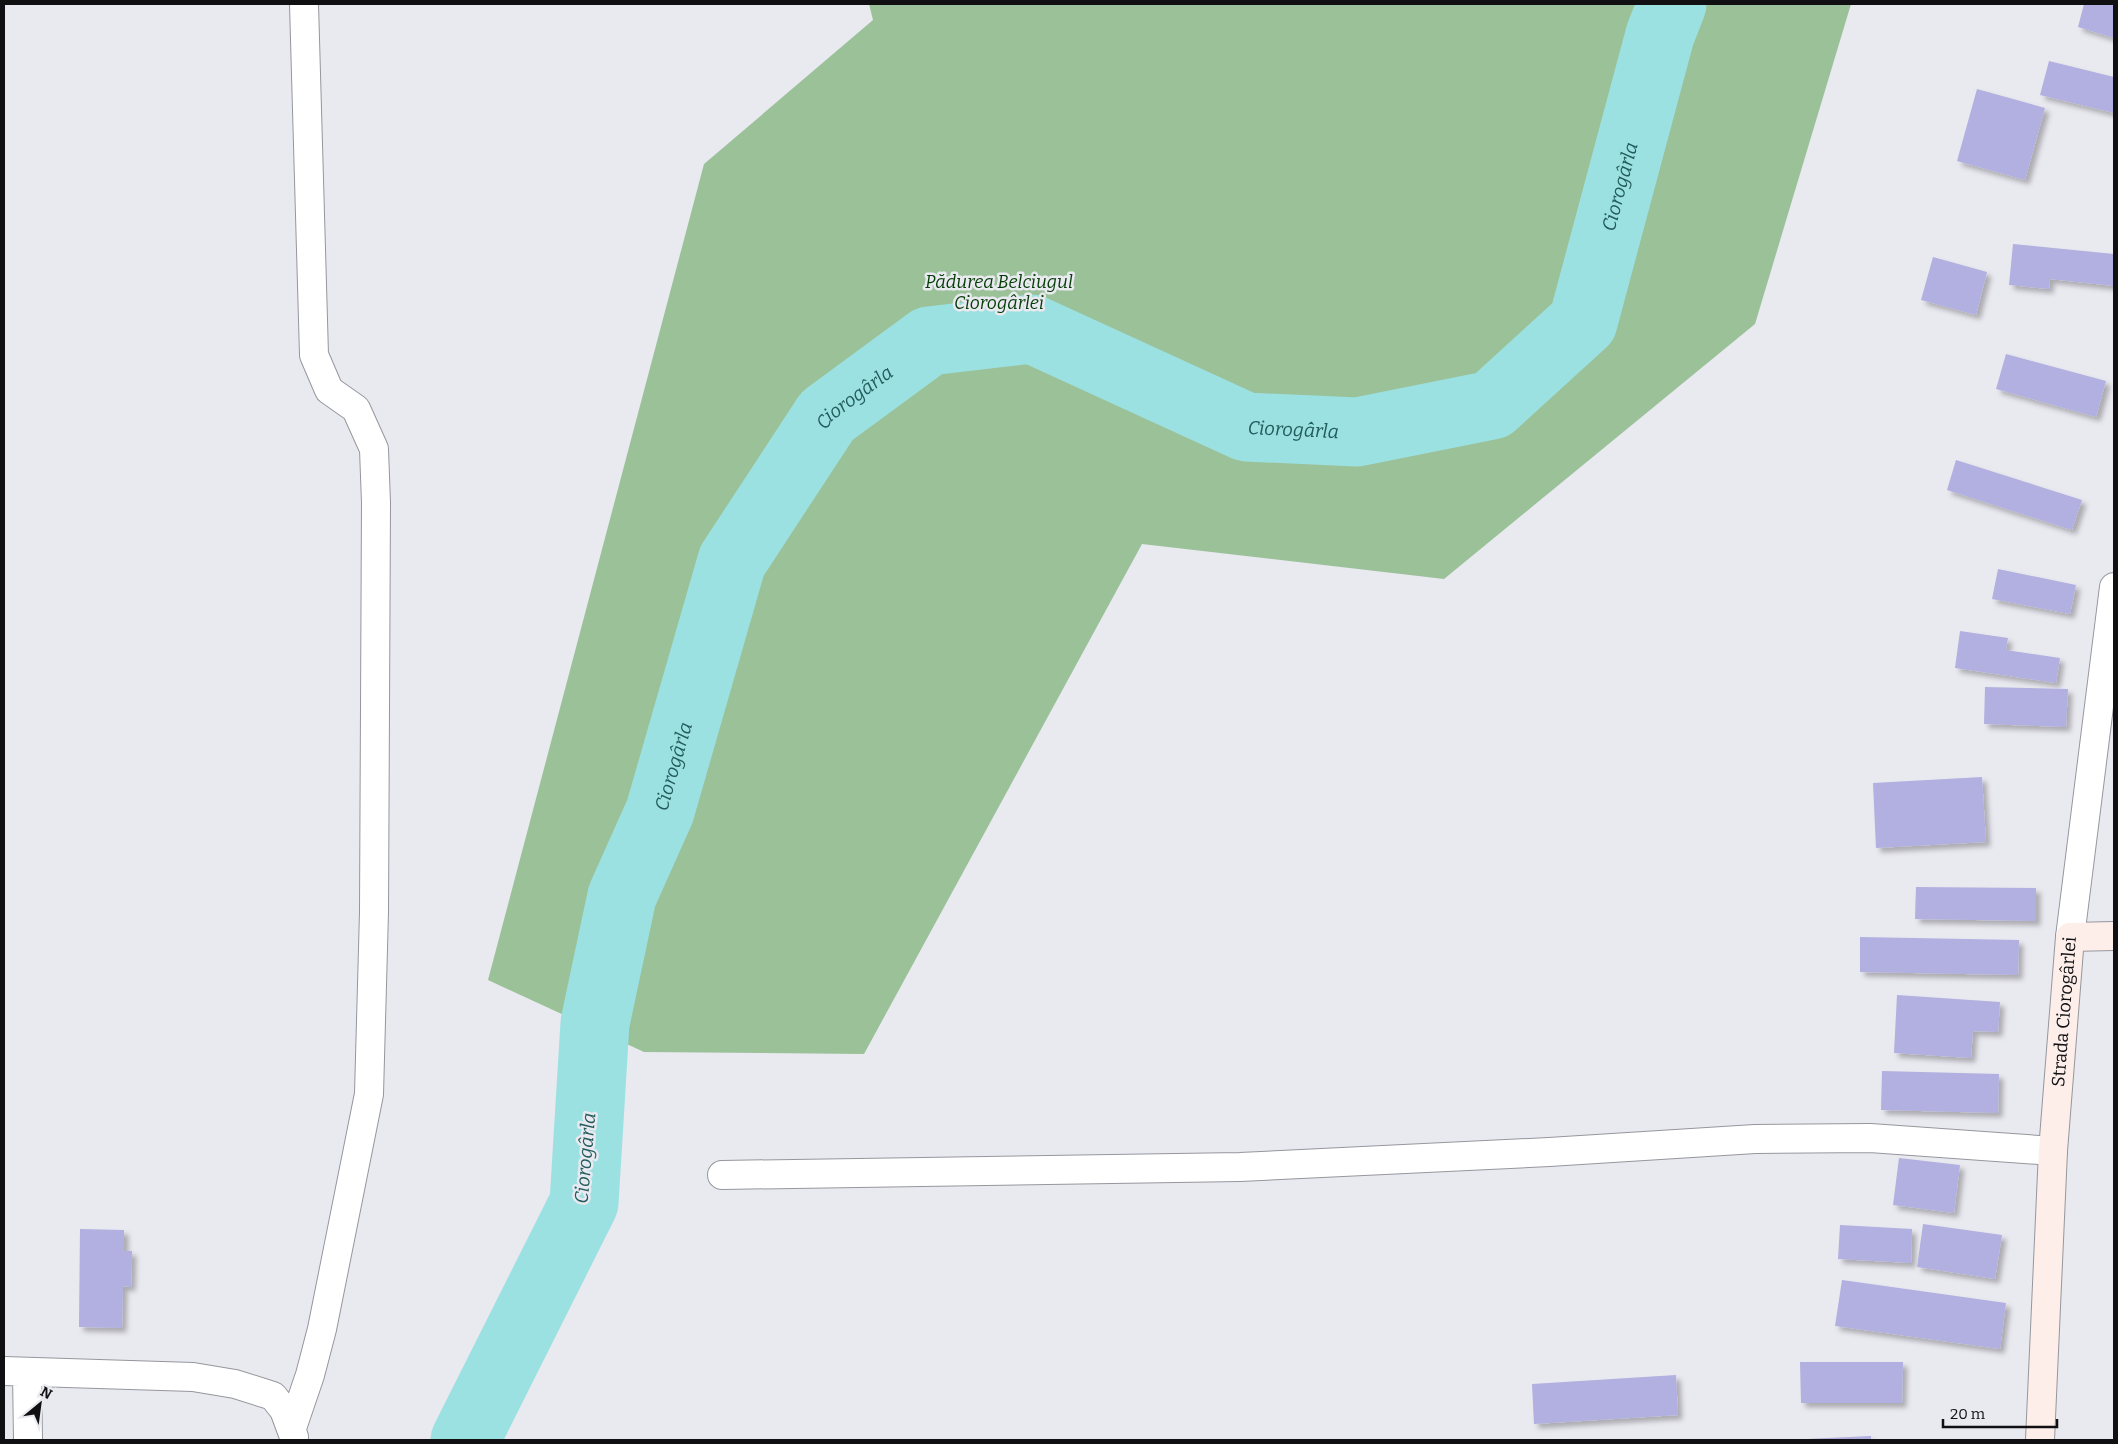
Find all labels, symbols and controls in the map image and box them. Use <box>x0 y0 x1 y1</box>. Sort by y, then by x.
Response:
water label: Ciorogârla <box>1596 139 1642 233</box>
park label: Pădurea Belciugul Ciorogârlei <box>925 271 1073 314</box>
water label: Ciorogârla <box>810 360 897 433</box>
water label: Ciorogârla <box>1247 416 1339 443</box>
water label: Ciorogârla <box>649 719 697 813</box>
street label: Strada Ciorogârlei <box>2047 936 2081 1088</box>
water label: Ciorogârla <box>570 1112 600 1204</box>
north arrow <box>15 1379 65 1429</box>
text: N <box>37 1383 55 1403</box>
scale bar <box>1943 1396 2057 1428</box>
text: 20 m <box>1950 1405 1986 1423</box>

